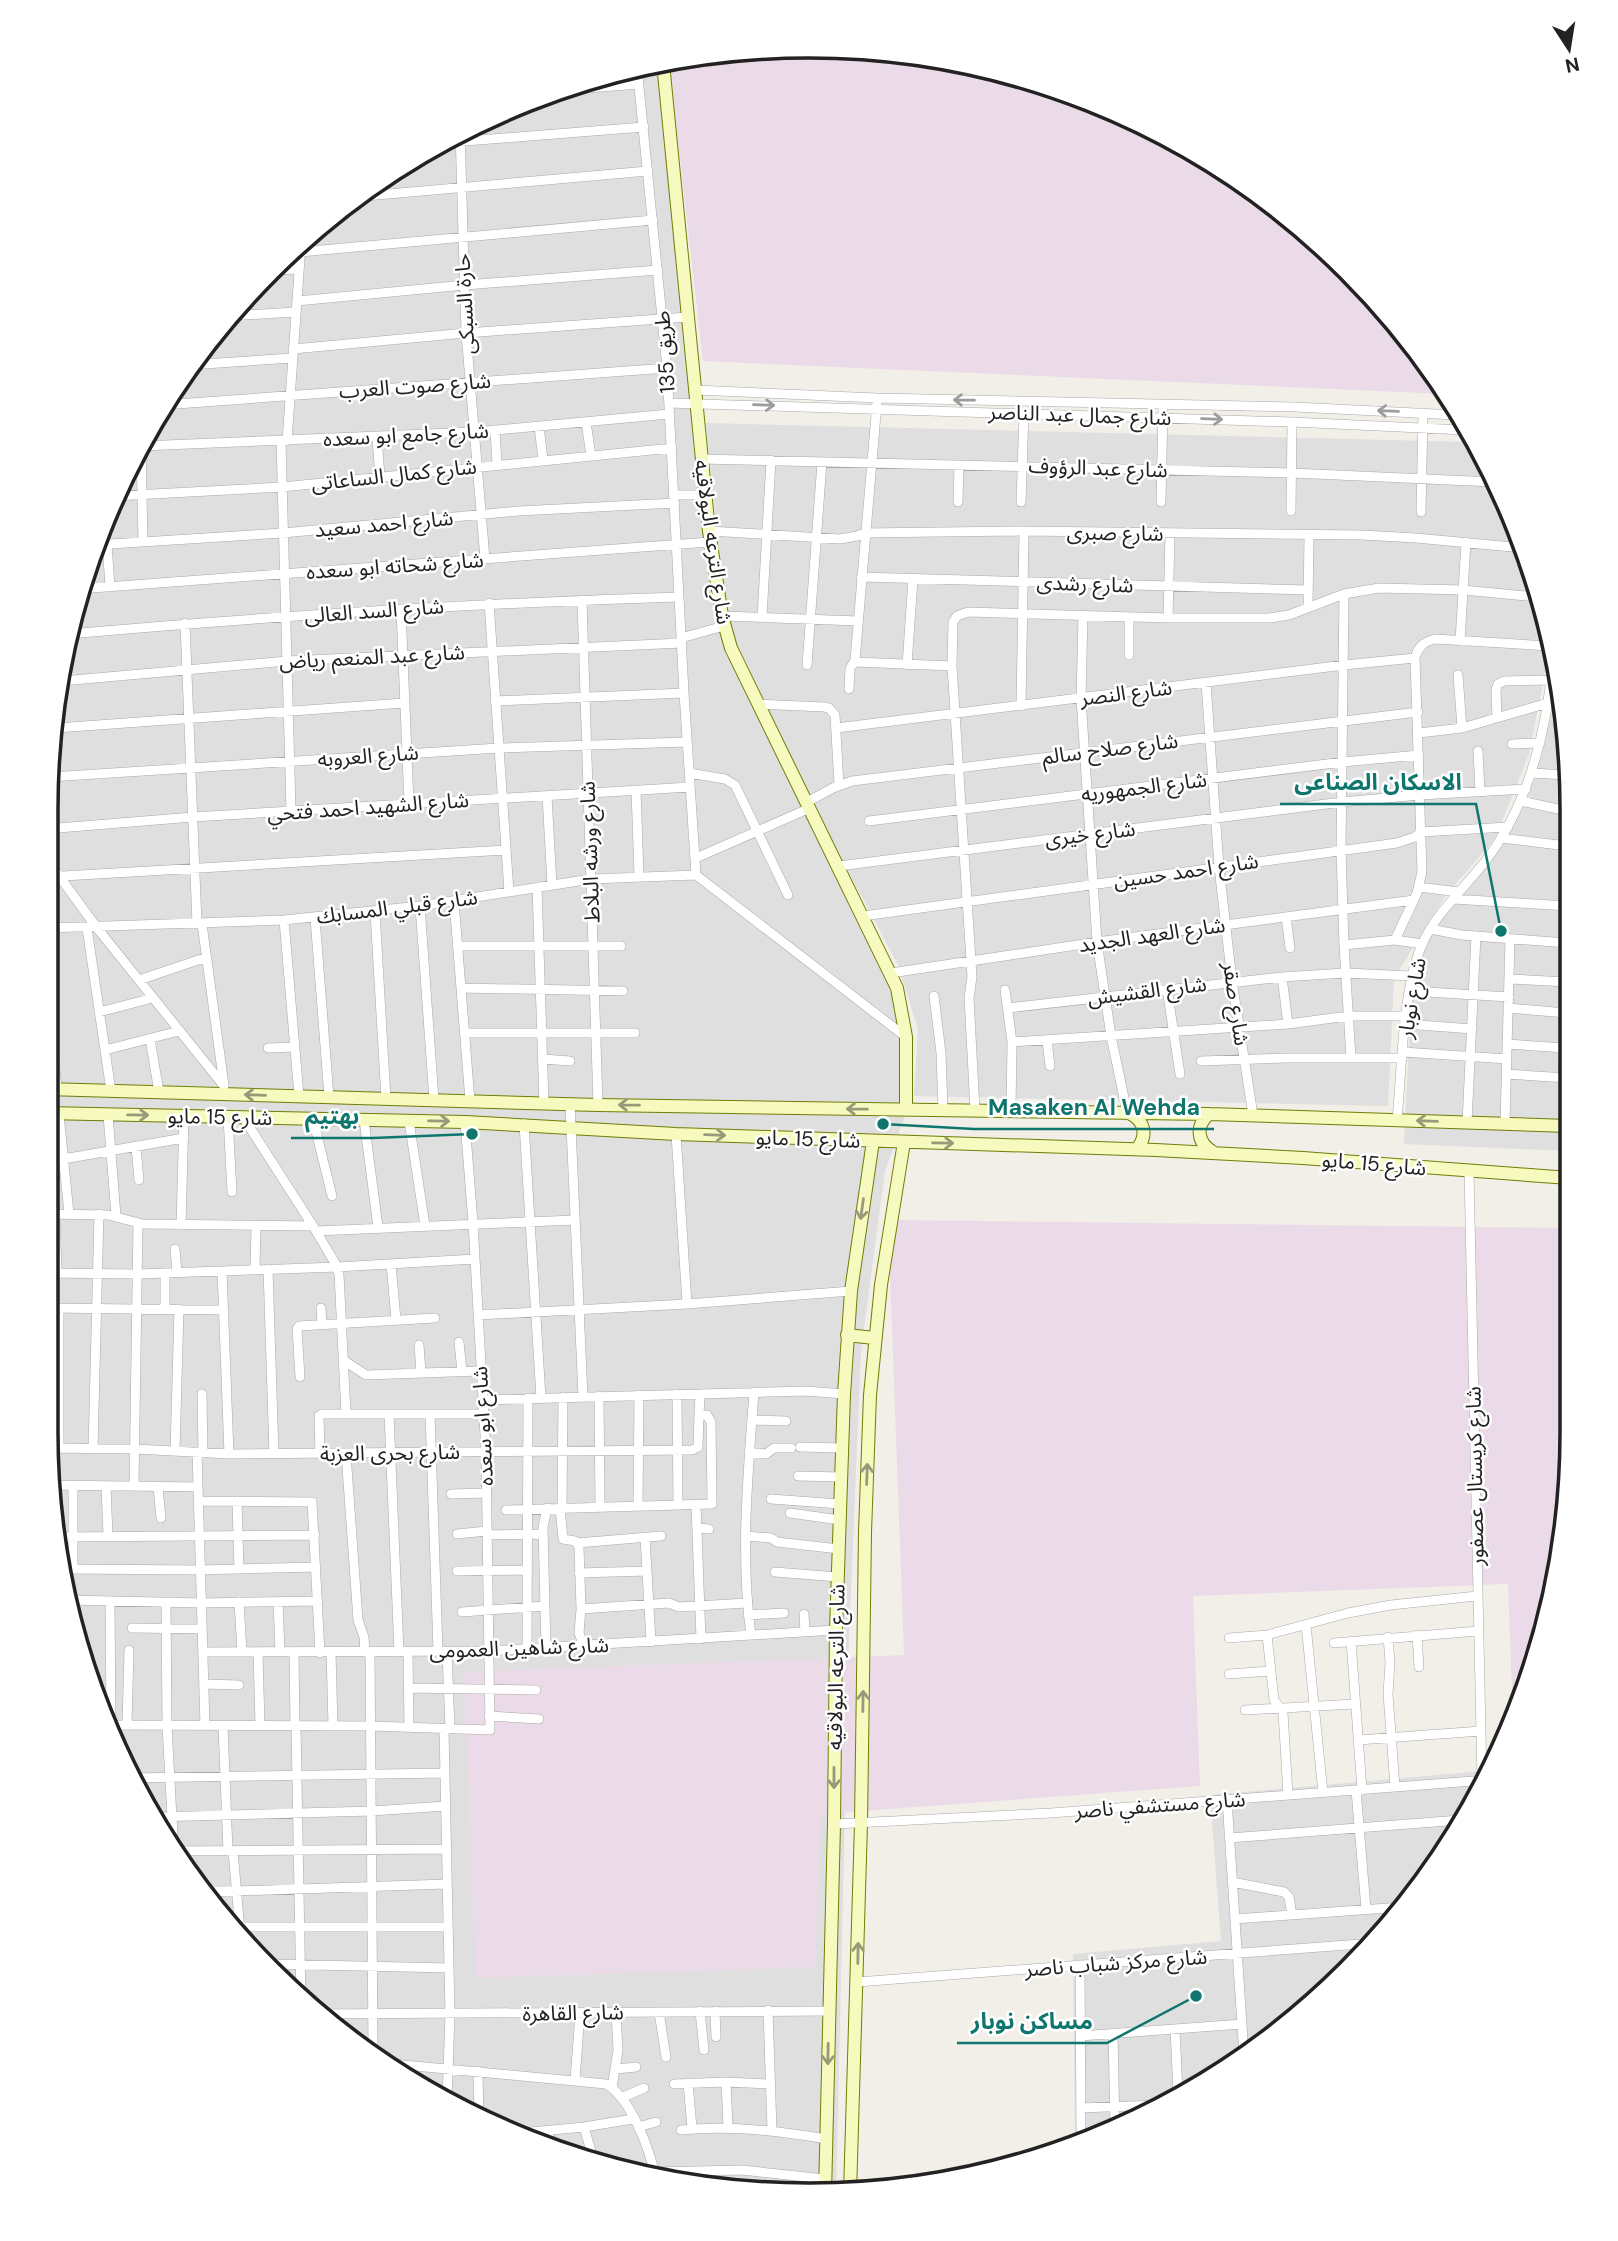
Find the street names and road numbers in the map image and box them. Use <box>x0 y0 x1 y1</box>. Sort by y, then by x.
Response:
street label: حارة السبكى <box>448 253 482 355</box>
street label: طريق 135 <box>648 310 682 394</box>
street label: شارع صوت العرب <box>338 367 492 406</box>
street label: شارع جمال عبد الناصر <box>987 398 1172 433</box>
street label: شارع جامع ابو سعده <box>322 417 490 454</box>
street label: شارع كمال الساعاتى <box>310 452 478 499</box>
street label: شارع عبد الرؤوف <box>1028 452 1168 485</box>
street label: شارع الترعه البولاقيه <box>687 458 738 626</box>
street label: شارع احمد سعيد <box>313 504 455 545</box>
street label: شارع صبرى <box>1066 518 1164 549</box>
street label: شارع شحاته ابو سعده <box>305 546 485 587</box>
street label: شارع رشدى <box>1036 568 1134 601</box>
street label: شارع السد العالى <box>303 592 445 631</box>
street label: شارع عبد المنعم رياض <box>278 638 466 677</box>
street label: شارع النصر <box>1077 673 1174 714</box>
street label: شارع صلاح سالم <box>1040 727 1180 772</box>
street label: شارع العروبه <box>316 738 420 775</box>
street label: شارع الجمهوريه <box>1079 765 1209 810</box>
street label: شارع ورشه البلاط <box>574 781 607 923</box>
street label: شارع الشهيد احمد فتحي <box>266 786 470 830</box>
street label: شارع خيرى <box>1043 815 1137 854</box>
street label: شارع احمد حسين <box>1112 847 1260 896</box>
street label: شارع قبلي المسابك <box>315 883 479 933</box>
street label: شارع العهد الجديد <box>1077 911 1227 960</box>
street label: شارع نوبار <box>1391 955 1434 1042</box>
street label: شارع صقر <box>1215 959 1256 1048</box>
street label: شارع القشيش <box>1086 970 1208 1013</box>
street label: شارع 15 مايو <box>167 1102 273 1133</box>
street label: شارع 15 مايو <box>755 1123 861 1156</box>
street label: شارع 15 مايو <box>1320 1145 1427 1184</box>
street label: شارع ابو سعده <box>466 1365 501 1487</box>
street label: شارع كريستال عصفور <box>1459 1386 1492 1567</box>
street label: شارع بحرى العزبة <box>320 1438 460 1469</box>
street label: شارع الترعه البولاقيه <box>821 1584 852 1750</box>
street label: شارع شاهين العمومى <box>429 1631 609 1666</box>
street label: شارع مستشفي ناصر <box>1072 1785 1247 1827</box>
street label: شارع مركز شباب ناصر <box>1023 1943 1208 1984</box>
street label: شارع القاهرة <box>522 1998 624 2029</box>

